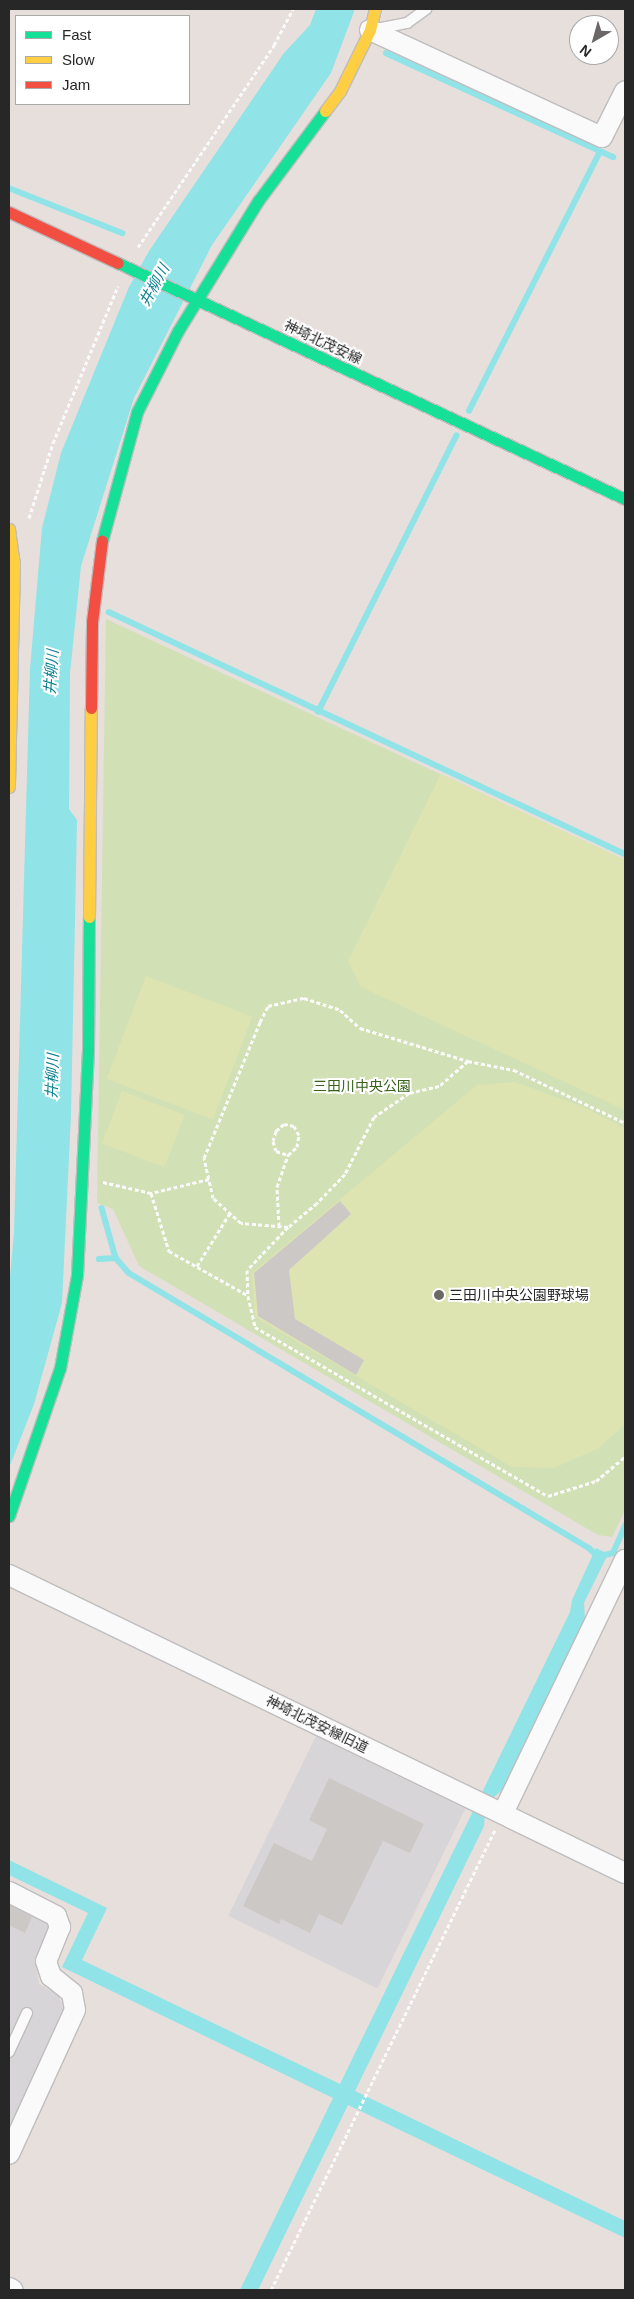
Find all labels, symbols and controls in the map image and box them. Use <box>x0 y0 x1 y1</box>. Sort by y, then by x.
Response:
legend <box>15 15 190 105</box>
north arrow <box>569 15 619 65</box>
text: Fast <box>62 26 91 43</box>
text: N <box>576 42 594 60</box>
text: Slow <box>62 51 95 68</box>
text: Jam <box>62 76 90 93</box>
water label: 井柳川 <box>135 261 173 309</box>
street label: 神埼北茂安線 <box>281 317 365 367</box>
water label: 井柳川 <box>40 649 62 695</box>
water label: 井柳川 <box>42 1053 62 1099</box>
park label: 三田川中央公園 <box>313 1078 411 1094</box>
place label: 三田川中央公園野球場 <box>449 1287 589 1303</box>
marker: 三田川中央公園野球場 <box>433 1289 445 1301</box>
street label: 神埼北茂安線旧道 <box>263 1692 371 1756</box>

